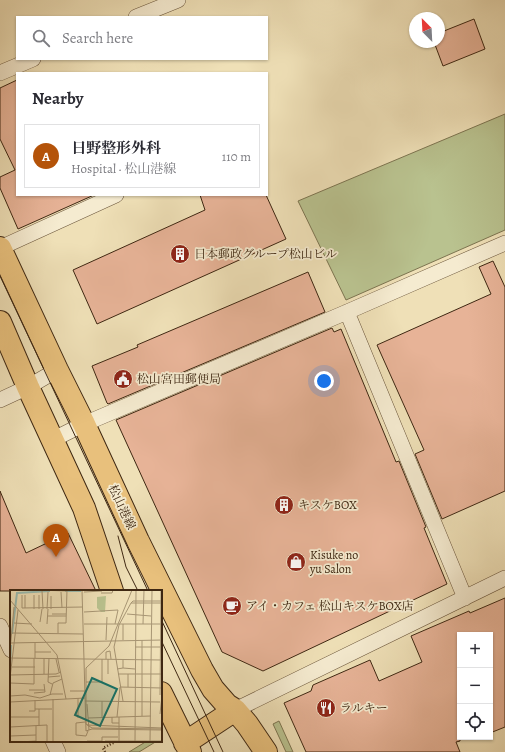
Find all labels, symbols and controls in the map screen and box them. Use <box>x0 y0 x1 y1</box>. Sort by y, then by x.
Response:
north arrow <box>409 12 445 48</box>
search box <box>16 16 268 60</box>
icon: search <box>30 27 52 49</box>
text: Search here <box>62 28 133 48</box>
text: Nearby <box>32 87 83 110</box>
text: 日野整形外科 <box>71 138 161 158</box>
text: A <box>42 148 50 165</box>
text: 110 m <box>222 148 251 165</box>
text: Hospital · 松山港線 <box>71 160 176 177</box>
building icon: 日本郵政グループ松山ビル <box>169 243 191 265</box>
place label: 日本郵政グループ松山ビル <box>194 246 337 262</box>
public building icon: 松山宮田郵便局 <box>112 368 134 390</box>
place label: 松山宮田郵便局 <box>137 371 221 387</box>
your location <box>314 371 334 391</box>
street label: 松山港線 <box>105 482 139 532</box>
building icon: キスケBOX <box>273 494 295 516</box>
place label: キスケBOX <box>298 497 357 513</box>
pin: A <box>43 524 69 557</box>
place label: Kisuke no yu Salon <box>309 547 358 577</box>
shop icon: Kisuke no yu Salon <box>285 551 307 573</box>
inset map <box>10 590 162 742</box>
cafe icon: アイ・カフェ 松山キスケBOX店 <box>221 595 243 617</box>
place label: アイ・カフェ 松山キスケBOX店 <box>246 598 414 614</box>
map controls <box>457 632 493 740</box>
button: + <box>457 632 493 668</box>
button: − <box>457 668 493 704</box>
restaurant icon: ラルキー <box>315 697 337 719</box>
place label: ラルキー <box>340 700 388 716</box>
button: locate <box>457 704 493 740</box>

